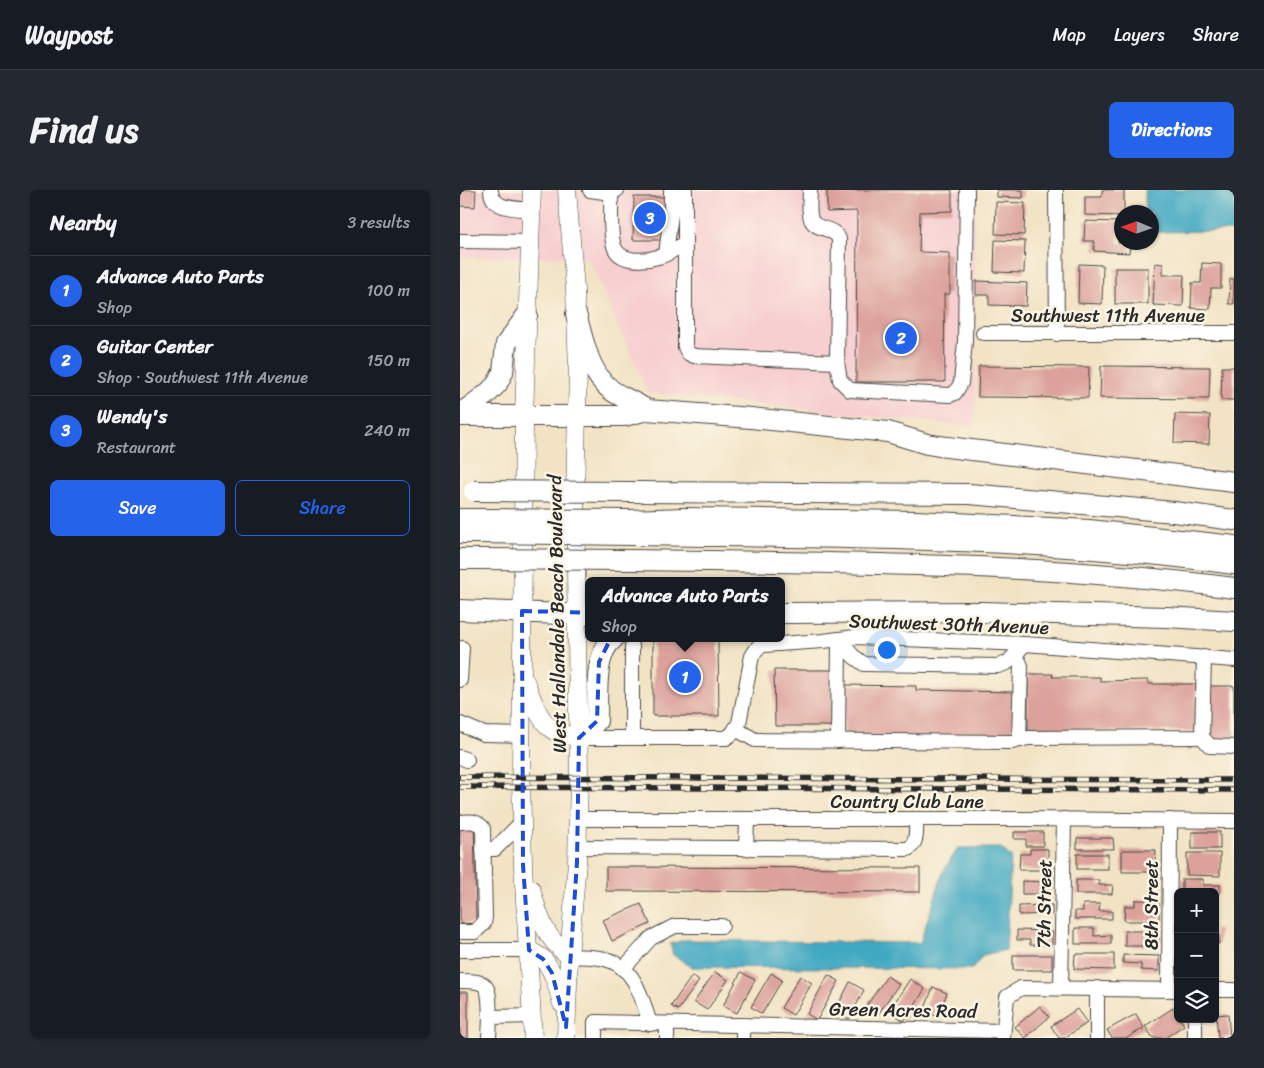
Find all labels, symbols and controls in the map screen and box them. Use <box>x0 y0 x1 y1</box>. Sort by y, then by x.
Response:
text: Waypost <box>25 14 113 56</box>
text: Map <box>1053 19 1086 51</box>
text: Layers <box>1114 19 1165 51</box>
text: Share <box>1193 19 1239 51</box>
text: Find us <box>30 99 138 161</box>
button: Directions <box>1109 102 1234 158</box>
pin: 3 <box>634 199 666 237</box>
text: Nearby <box>50 204 116 242</box>
north arrow <box>1114 205 1159 250</box>
text: 3 results <box>347 208 410 237</box>
text: Advance Auto Parts <box>97 260 264 293</box>
text: 1 <box>63 276 69 305</box>
text: 100 m <box>366 276 410 305</box>
text: Shop <box>97 293 132 322</box>
street label: Southwest 11th Avenue <box>1011 299 1205 332</box>
pin: 2 <box>885 319 917 357</box>
text: Guitar Center <box>97 330 213 363</box>
text: 2 <box>61 346 71 375</box>
text: 150 m <box>367 346 410 375</box>
text: Shop · Southwest 11th Avenue <box>97 363 308 392</box>
text: Wendy's <box>97 400 167 433</box>
text: 3 <box>62 416 70 445</box>
text: 240 m <box>364 416 410 445</box>
text: Restaurant <box>97 433 176 462</box>
street label: West Hallandale Beach Boulevard <box>538 473 576 753</box>
button: Save <box>50 480 225 536</box>
button: Share <box>235 480 410 536</box>
popup <box>585 577 785 642</box>
text: Advance Auto Parts <box>602 579 768 612</box>
street label: Southwest 30th Avenue <box>848 604 1050 644</box>
text: Shop <box>602 612 637 641</box>
your location <box>874 637 900 663</box>
pin: 1 <box>669 658 701 696</box>
street label: Country Club Lane <box>830 785 984 818</box>
street label: 7th Street <box>1027 859 1061 949</box>
street label: 8th Street <box>1135 860 1168 950</box>
map controls <box>1174 888 1219 1023</box>
button: + <box>1174 888 1219 933</box>
button: − <box>1174 933 1219 978</box>
button: layers <box>1174 978 1219 1023</box>
street label: Green Acres Road <box>829 992 979 1028</box>

